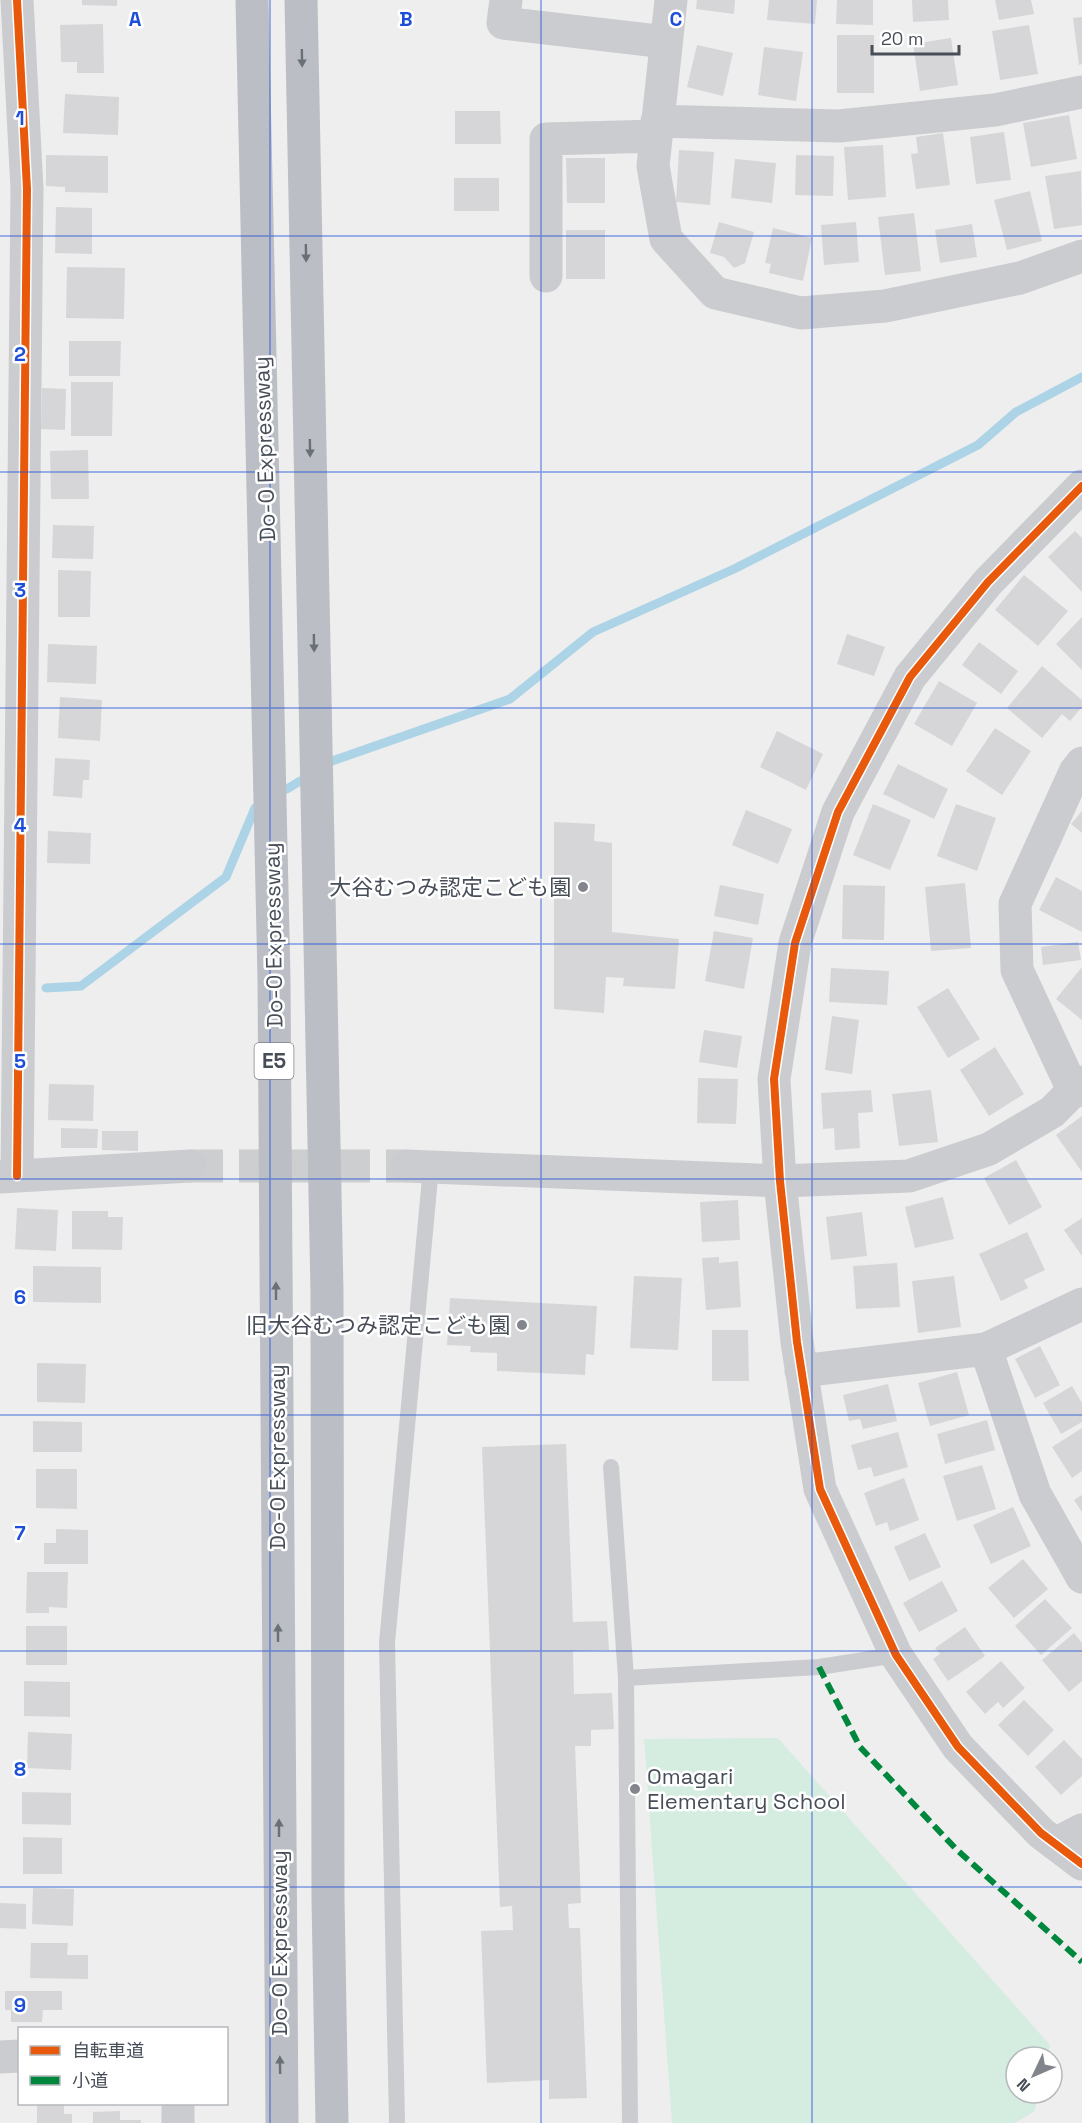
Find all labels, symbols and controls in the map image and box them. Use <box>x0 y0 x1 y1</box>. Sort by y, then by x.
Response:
text: A <box>129 6 142 32</box>
text: B <box>399 6 413 32</box>
text: C <box>670 6 683 32</box>
scale bar <box>872 18 959 56</box>
text: 20 m <box>881 27 924 50</box>
one-way arrow <box>297 49 307 68</box>
text: 1 <box>15 105 25 131</box>
one-way arrow <box>301 244 311 263</box>
text: 2 <box>14 341 26 367</box>
street label: Do-O Expressway <box>247 356 281 542</box>
one-way arrow <box>305 439 315 458</box>
text: 3 <box>14 577 26 603</box>
one-way arrow <box>309 634 319 653</box>
text: 4 <box>14 812 27 838</box>
street label: Do-O Expressway <box>257 842 289 1028</box>
place label: 大谷むつみ認定こども園 <box>329 873 571 901</box>
marker: 大谷むつみ認定こども園 <box>576 880 590 894</box>
road number: E5 <box>254 1043 294 1079</box>
text: 5 <box>14 1048 26 1074</box>
one-way arrow <box>271 1281 281 1300</box>
text: 6 <box>14 1284 26 1310</box>
place label: 旧大谷むつみ認定こども園 <box>246 1311 510 1339</box>
marker: 旧大谷むつみ認定こども園 <box>515 1318 529 1332</box>
street label: Do-O Expressway <box>263 1364 291 1550</box>
text: 7 <box>14 1520 26 1546</box>
one-way arrow <box>273 1623 283 1642</box>
text: 8 <box>14 1756 26 1782</box>
place label: Omagari Elementary School <box>647 1762 846 1815</box>
marker: Omagari Elementary School <box>628 1782 642 1796</box>
one-way arrow <box>274 1818 284 1837</box>
street label: Do-O Expressway <box>265 1850 293 2036</box>
text: 9 <box>14 1992 26 2018</box>
legend <box>18 2027 228 2105</box>
text: 自転車道 <box>72 2039 144 2062</box>
north arrow <box>1004 2045 1064 2105</box>
one-way arrow <box>276 2055 285 2074</box>
text: 小道 <box>72 2069 108 2092</box>
text: N <box>1012 2074 1035 2096</box>

